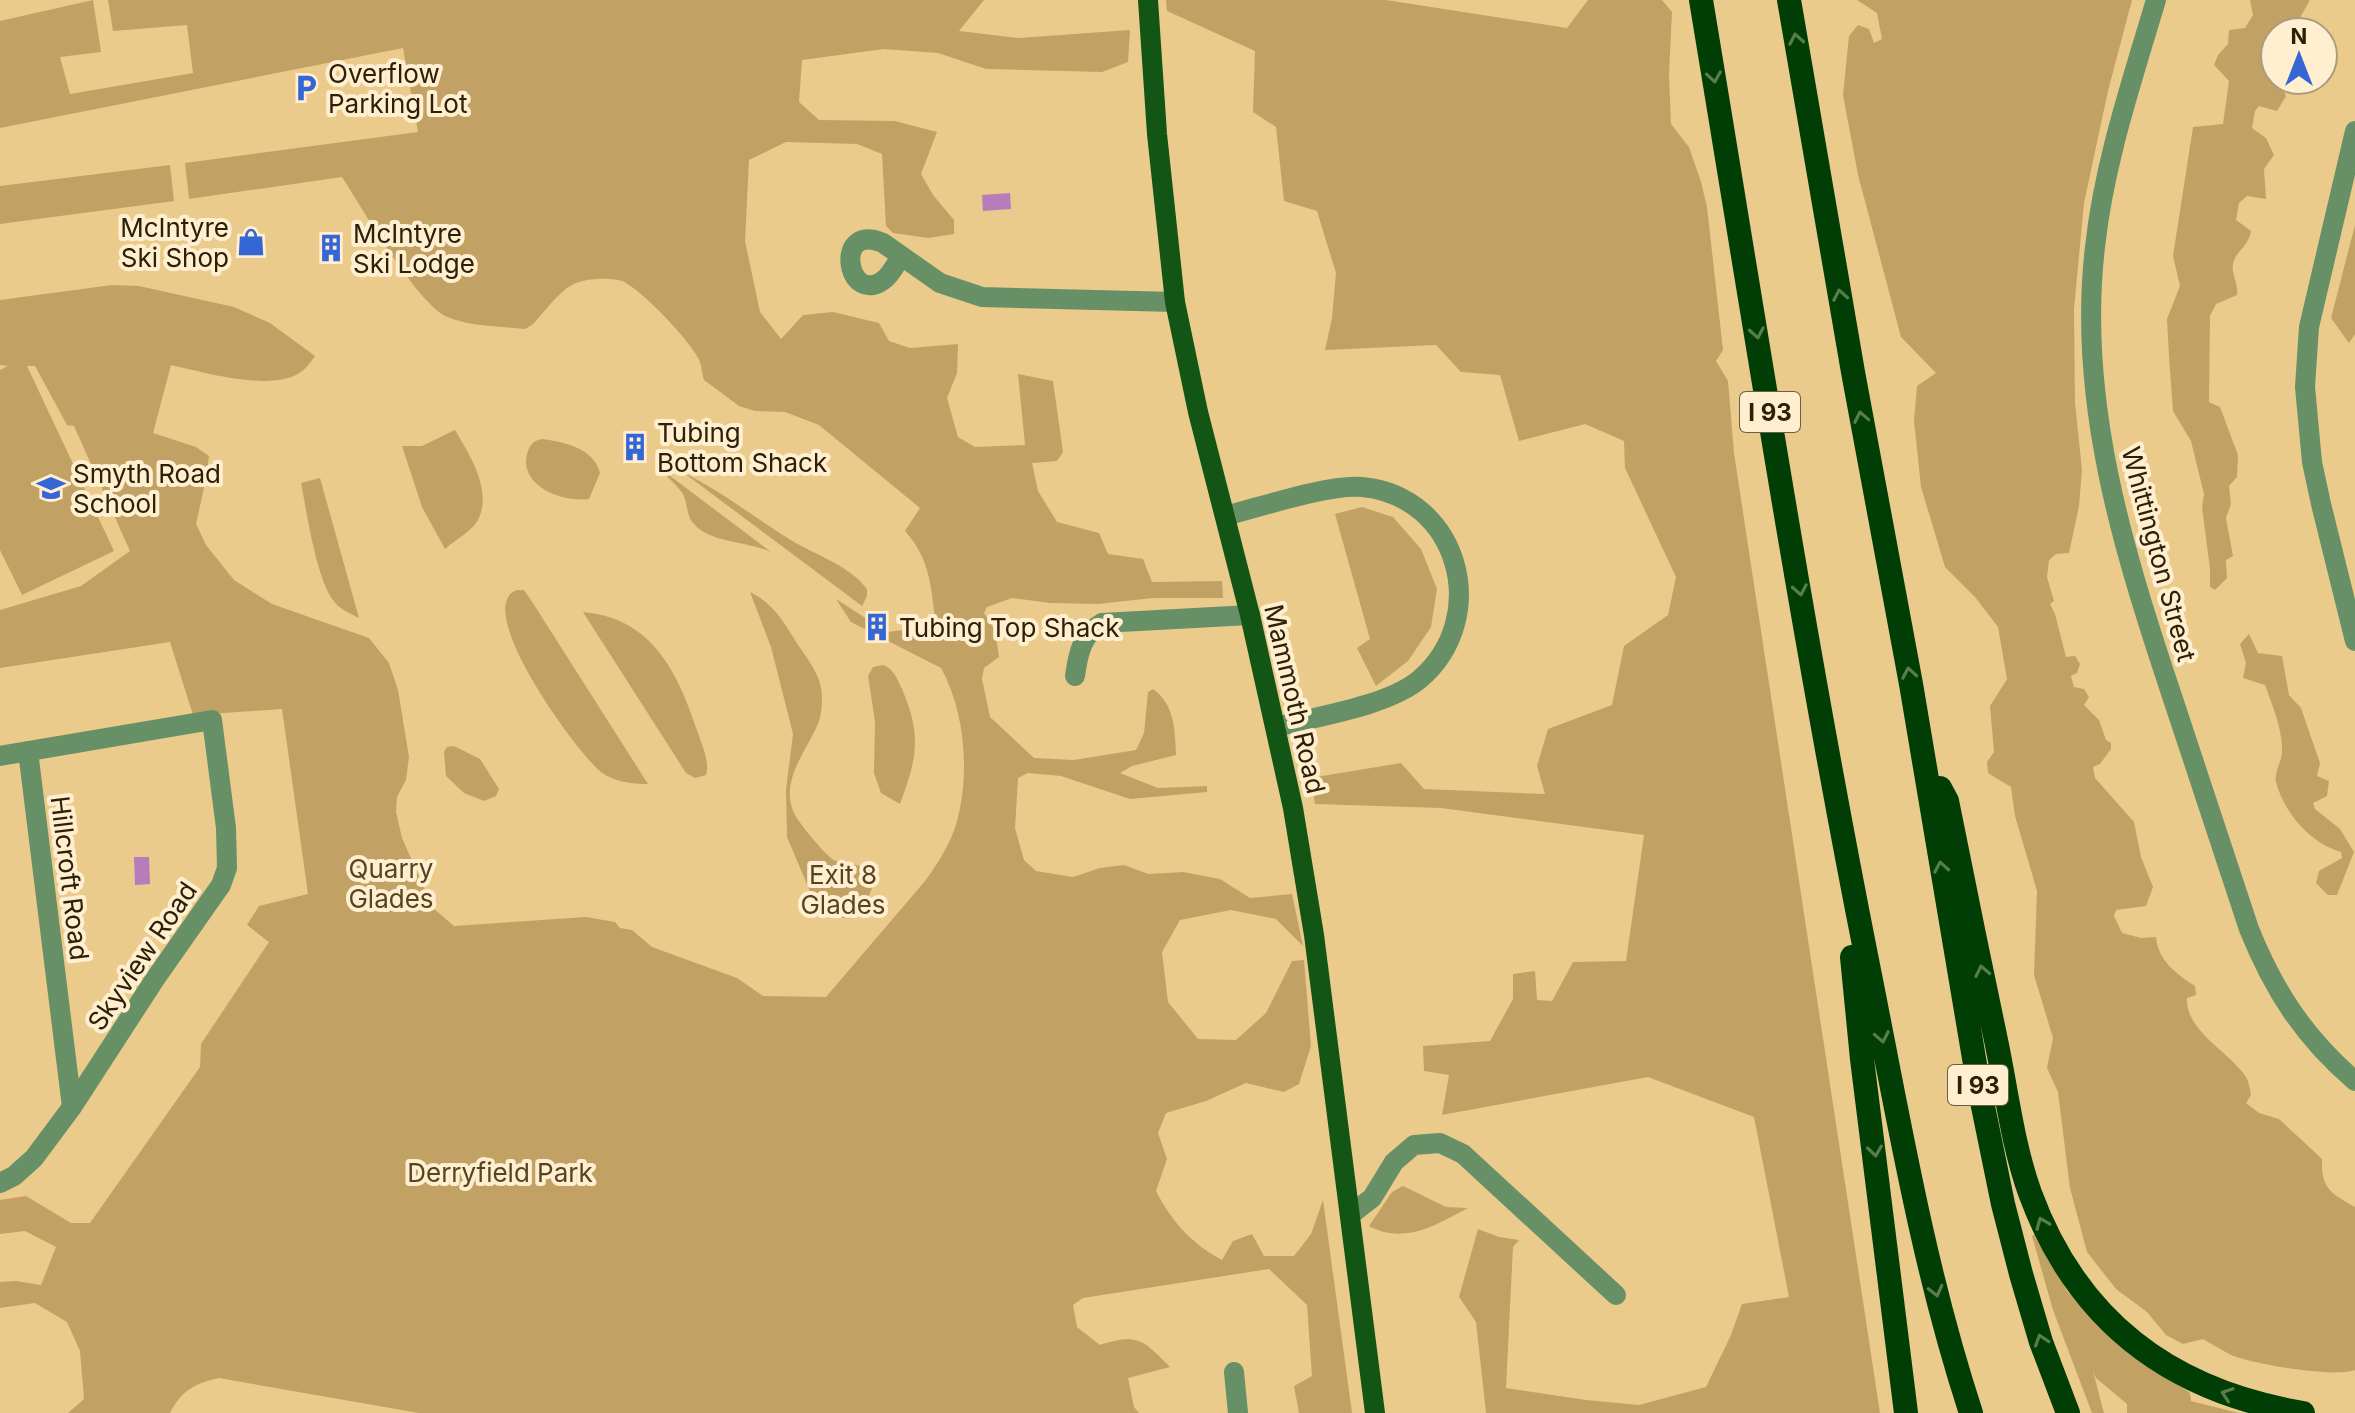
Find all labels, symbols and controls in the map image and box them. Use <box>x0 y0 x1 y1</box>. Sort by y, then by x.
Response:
north arrow <box>2259 16 2339 96</box>
text: N <box>2291 23 2307 49</box>
one-way arrow <box>1788 32 1805 46</box>
place label: Overflow Parking Lot <box>328 58 467 119</box>
one-way arrow <box>1704 70 1721 84</box>
parking icon: Overflow Parking Lot <box>291 73 321 103</box>
place label: McIntyre Ski Shop <box>120 212 229 273</box>
place label: McIntyre Ski Lodge <box>353 218 475 279</box>
shop icon: McIntyre Ski Shop <box>236 227 266 257</box>
building icon: McIntyre Ski Lodge <box>316 233 346 263</box>
one-way arrow <box>1832 289 1849 302</box>
one-way arrow <box>1747 327 1764 340</box>
road number: I 93 <box>1740 392 1800 432</box>
one-way arrow <box>1854 411 1871 424</box>
place label: Tubing Bottom Shack <box>657 417 827 478</box>
building icon: Tubing Bottom Shack <box>620 432 650 462</box>
street label: Whittington Street <box>2115 443 2203 665</box>
place label: Smyth Road School <box>73 458 221 519</box>
school or university icon: Smyth Road School <box>36 473 66 503</box>
one-way arrow <box>1791 583 1808 596</box>
street label: Mammoth Road <box>1258 601 1332 797</box>
building icon: Tubing Top Shack <box>862 612 892 642</box>
place label: Tubing Top Shack <box>899 612 1119 643</box>
one-way arrow <box>1901 666 1918 680</box>
street label: Hillcroft Road <box>45 794 95 962</box>
park label: Quarry Glades <box>348 853 434 914</box>
park label: Exit 8 Glades <box>800 859 886 920</box>
one-way arrow <box>1934 860 1951 873</box>
street label: Skyview Road <box>81 876 203 1036</box>
one-way arrow <box>1974 964 1991 977</box>
one-way arrow <box>1873 1030 1890 1044</box>
road number: I 93 <box>1948 1065 2008 1105</box>
one-way arrow <box>1866 1145 1883 1158</box>
park label: Derryfield Park <box>407 1157 593 1188</box>
one-way arrow <box>2035 1217 2052 1231</box>
one-way arrow <box>1926 1284 1943 1298</box>
one-way arrow <box>2034 1333 2050 1347</box>
one-way arrow <box>2221 1388 2235 1404</box>

